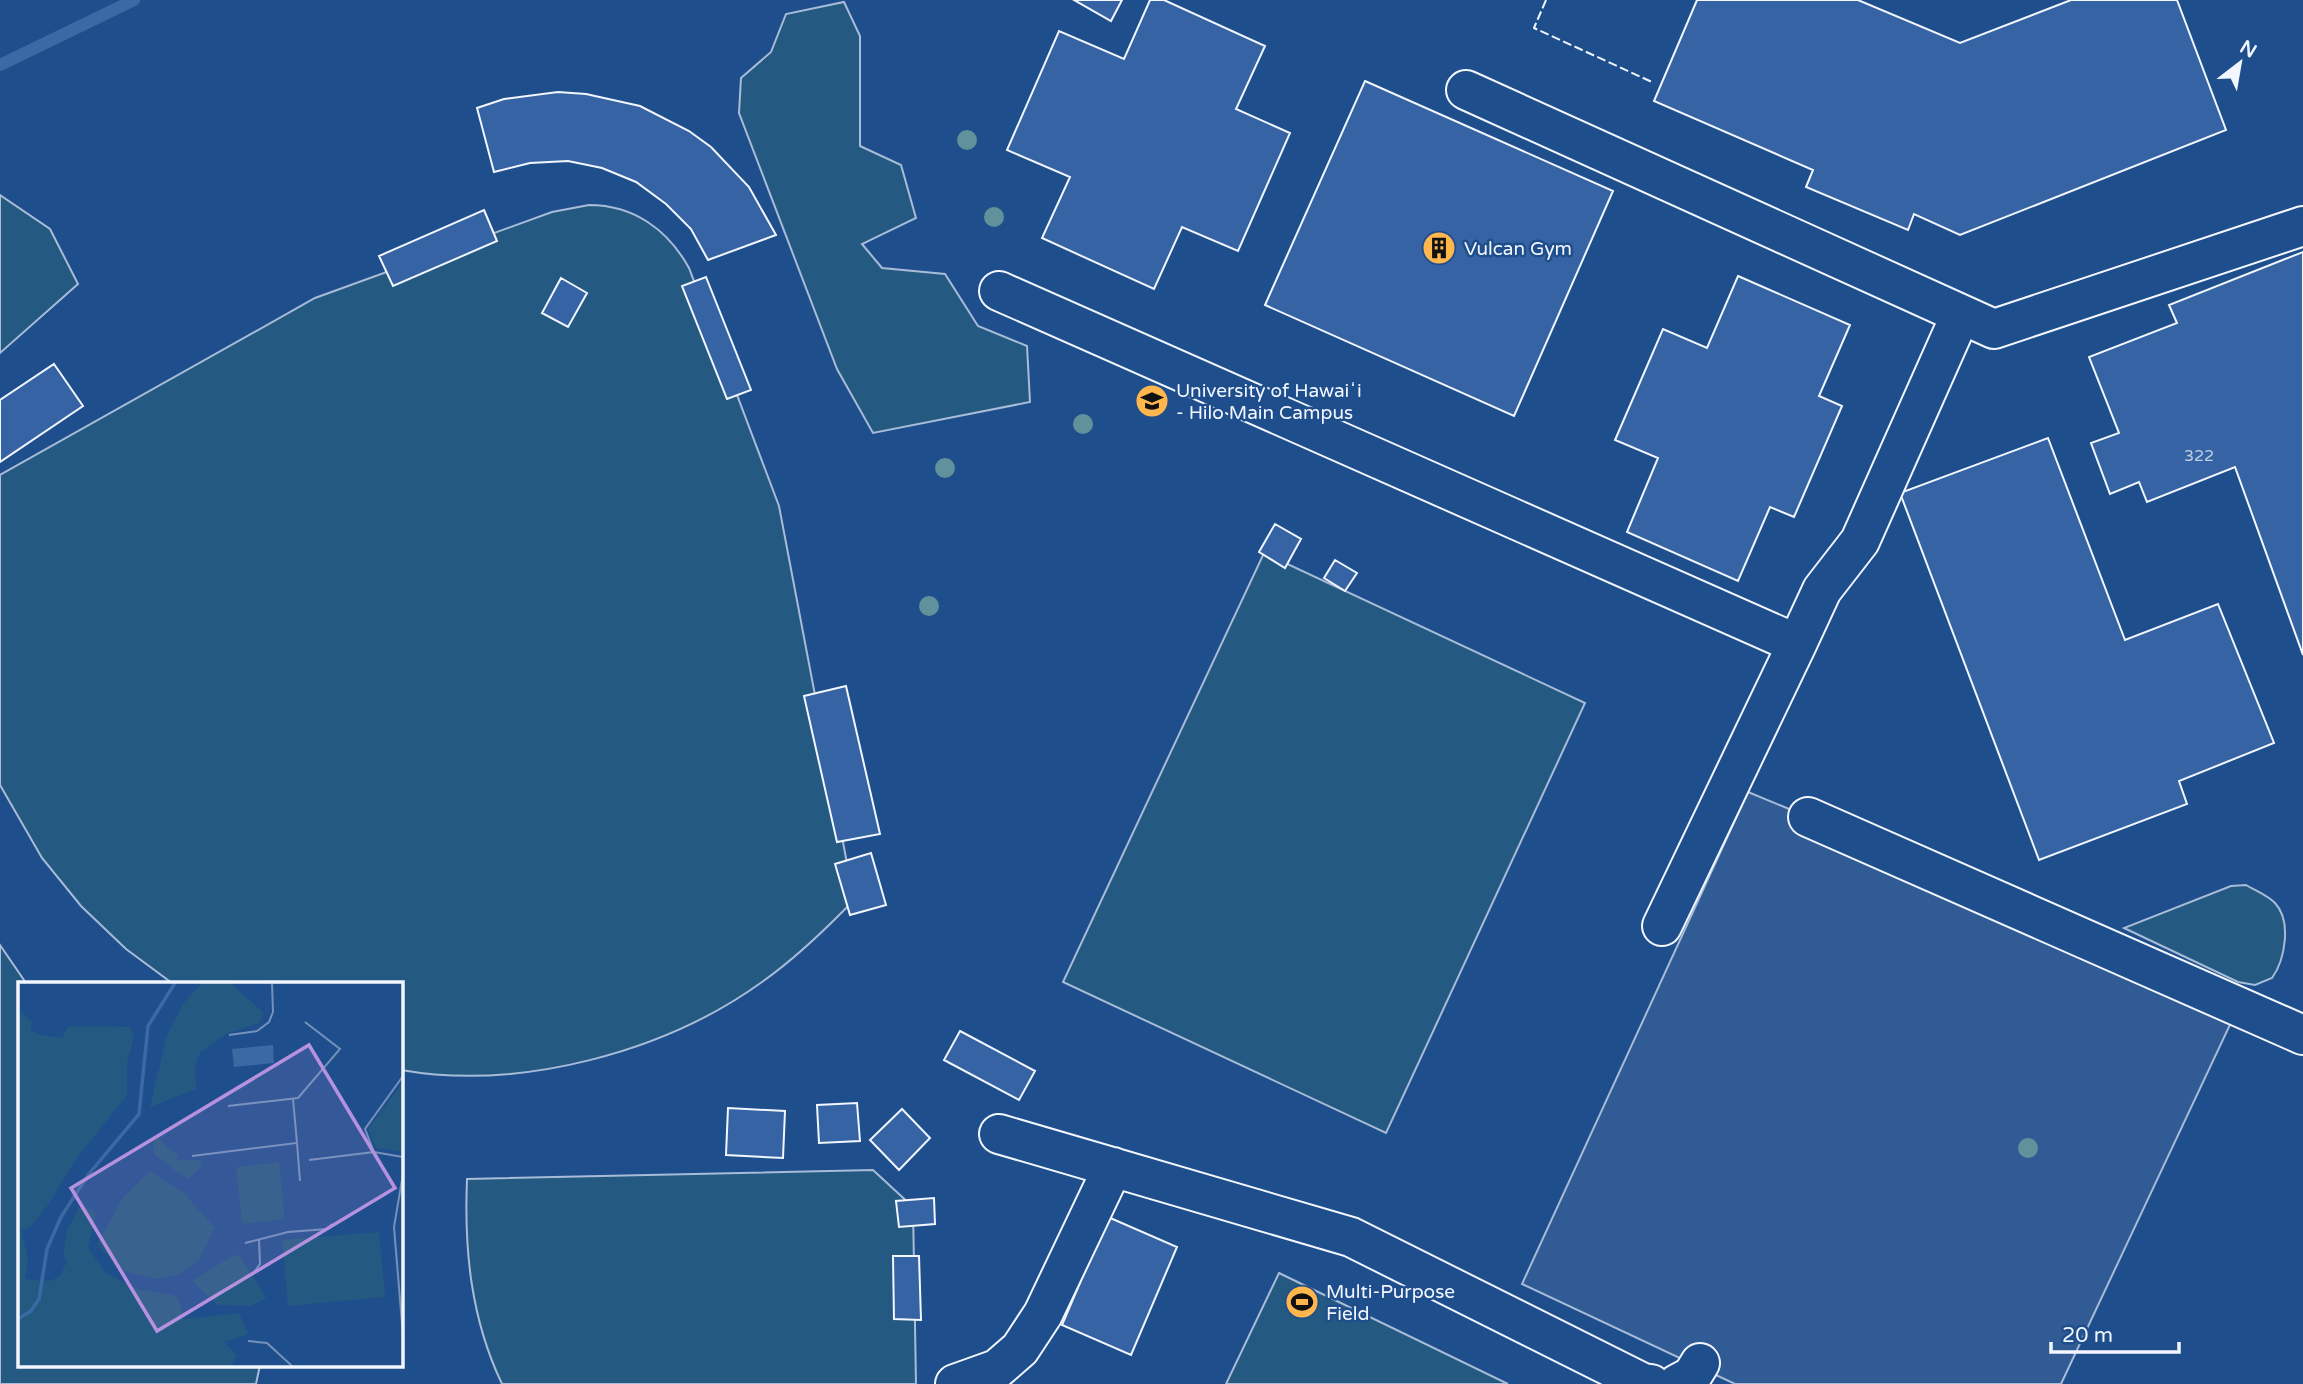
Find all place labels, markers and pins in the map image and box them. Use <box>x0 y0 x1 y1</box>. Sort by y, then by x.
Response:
building icon: Vulcan Gym <box>1420 229 1458 267</box>
place label: Vulcan Gym <box>1464 238 1572 260</box>
place label: University of Hawaiʻi - Hilo Main Campus <box>1176 380 1362 424</box>
school or university icon: University of Hawaiʻi - Hilo Main Campus <box>1133 382 1171 420</box>
place label: Multi-Purpose Field <box>1326 1281 1455 1325</box>
sports icon: Multi-Purpose Field <box>1283 1283 1321 1321</box>

